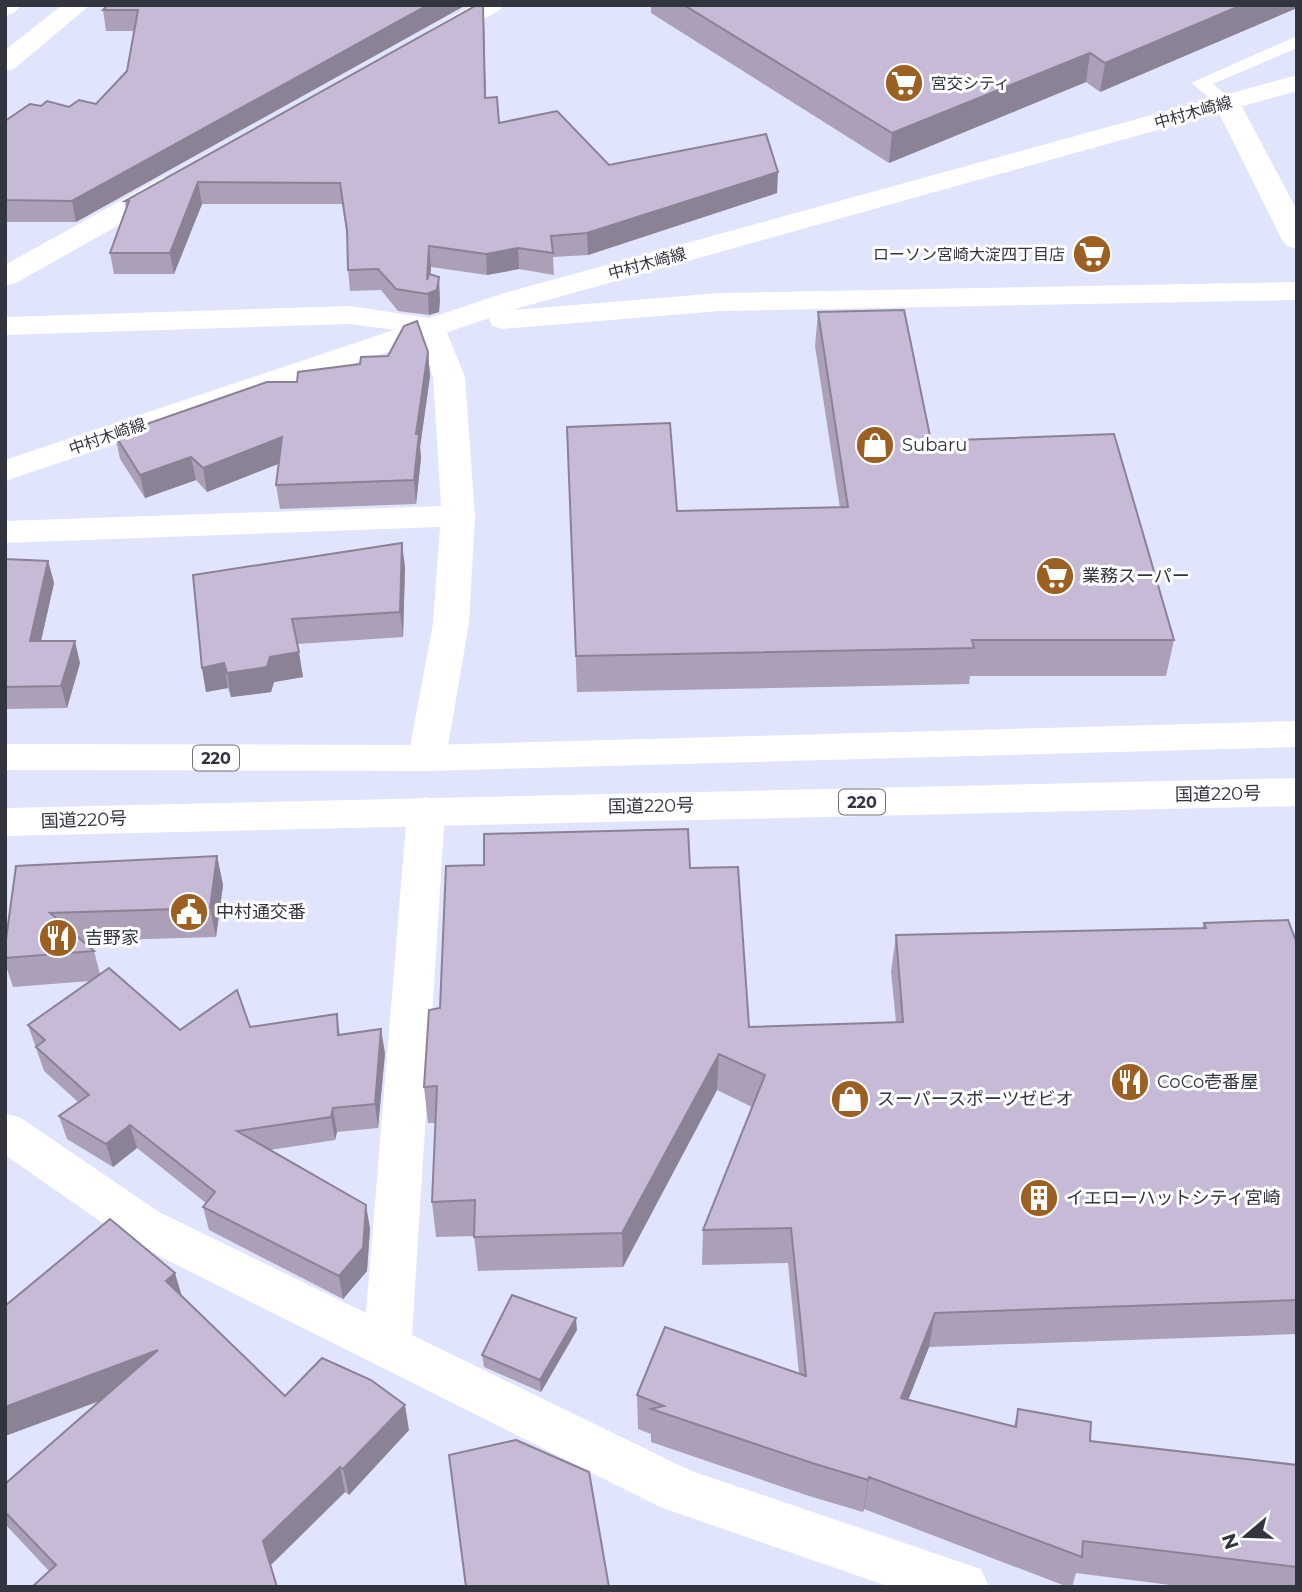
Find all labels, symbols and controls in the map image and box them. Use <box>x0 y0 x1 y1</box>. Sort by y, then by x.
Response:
supermarket icon: 宮交シティ <box>883 62 925 104</box>
place label: 宮交シティ <box>931 74 1010 93</box>
street label: 中村木崎線 <box>1152 92 1234 133</box>
supermarket icon: ローソン宮崎大淀四丁目店 <box>1071 233 1113 275</box>
street label: 中村木崎線 <box>606 244 688 283</box>
place label: ローソン宮崎大淀四丁目店 <box>873 245 1065 264</box>
street label: 中村木崎線 <box>66 414 148 458</box>
shop icon: Subaru <box>854 424 896 466</box>
place label: Subaru <box>902 434 967 456</box>
supermarket icon: 業務スーパー <box>1034 555 1076 597</box>
place label: 業務スーパー <box>1082 565 1190 587</box>
road number: 220 <box>193 746 239 771</box>
street label: 国道220号 <box>1175 782 1261 806</box>
road number: 220 <box>839 790 885 814</box>
street label: 国道220号 <box>608 794 694 818</box>
street label: 国道220号 <box>40 808 128 832</box>
public building icon: 中村通交番 <box>168 891 210 933</box>
place label: 中村通交番 <box>216 901 306 923</box>
restaurant icon: 吉野家 <box>37 917 79 959</box>
place label: 吉野家 <box>85 927 139 949</box>
restaurant icon: CoCo壱番屋 <box>1109 1061 1151 1103</box>
place label: CoCo壱番屋 <box>1157 1071 1258 1093</box>
shop icon: スーパースポーツゼビオ <box>829 1078 871 1120</box>
place label: スーパースポーツゼビオ <box>877 1088 1074 1110</box>
building icon: イエローハットシティ宮崎 <box>1018 1177 1060 1219</box>
place label: イエローハットシティ宮崎 <box>1066 1187 1280 1209</box>
north arrow <box>1211 1501 1281 1571</box>
text: N <box>1217 1530 1244 1552</box>

